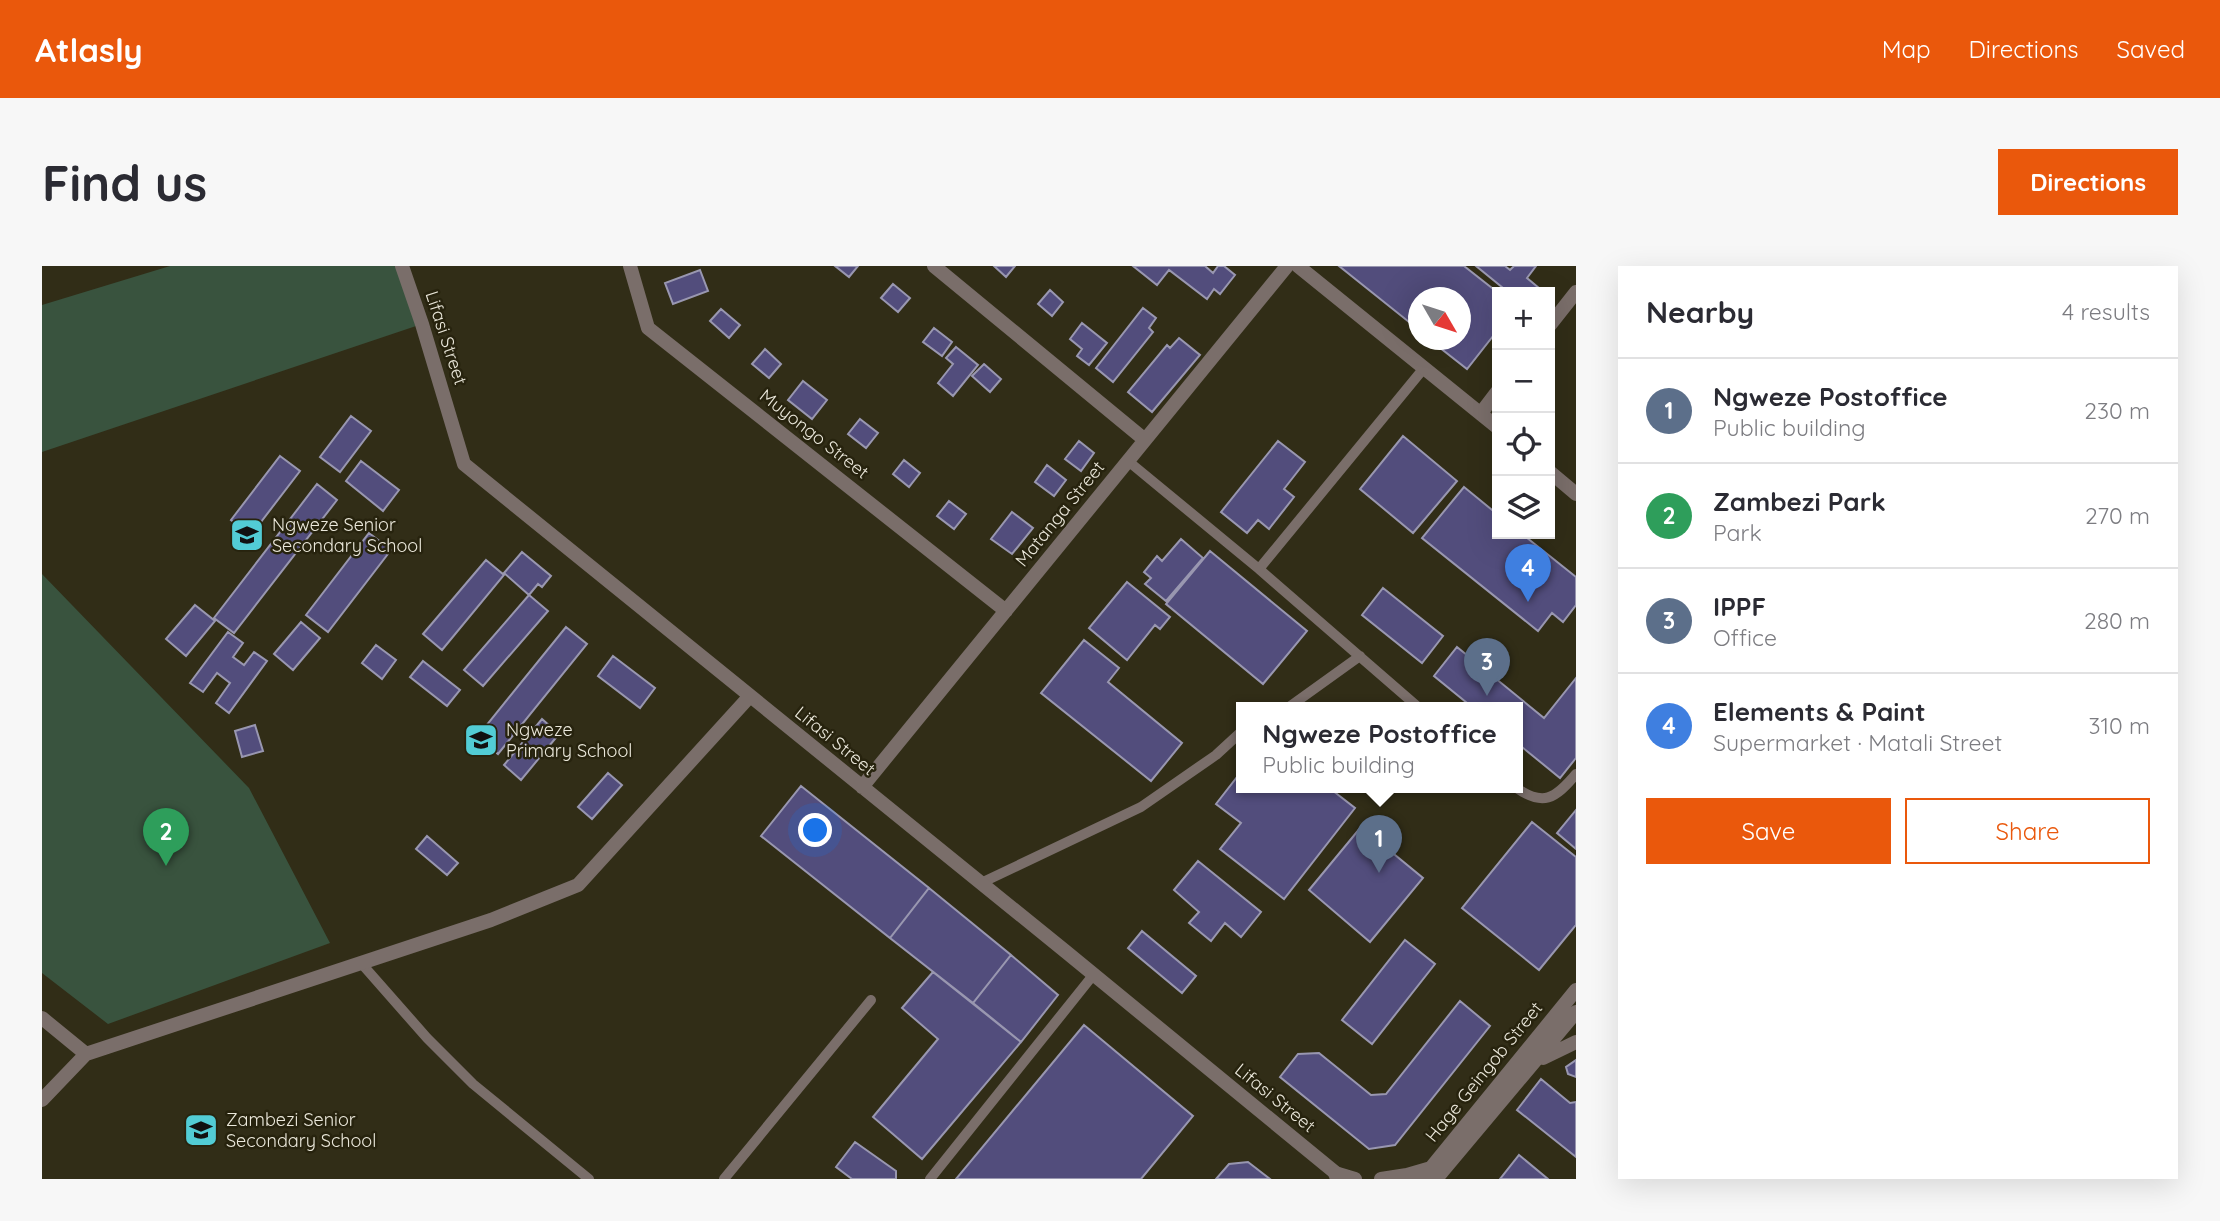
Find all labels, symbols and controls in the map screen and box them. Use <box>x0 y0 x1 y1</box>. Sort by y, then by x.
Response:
text: Atlasly <box>35 29 143 70</box>
text: Map <box>1882 34 1931 64</box>
text: Directions <box>1969 34 2079 64</box>
text: Saved <box>2117 34 2185 64</box>
button: Directions <box>1998 149 2178 215</box>
text: Find us <box>42 152 207 213</box>
north arrow <box>1408 287 1471 350</box>
map controls <box>1492 287 1555 539</box>
button: + <box>1492 287 1555 350</box>
street label: Lifasi Street <box>421 288 472 388</box>
text: Nearby <box>1646 293 1754 331</box>
text: 4 results <box>2062 297 2150 326</box>
button: − <box>1492 350 1555 413</box>
text: Ngweze Postoffice <box>1713 380 1948 413</box>
street label: Muyongo Street <box>755 384 874 483</box>
text: 1 <box>1665 396 1673 425</box>
text: 230 m <box>2084 396 2150 425</box>
button: locate <box>1492 413 1555 476</box>
text: Public building <box>1713 413 1866 442</box>
street label: Matanga Street <box>1010 456 1109 571</box>
button: layers <box>1492 476 1555 539</box>
text: Zambezi Park <box>1713 485 1886 518</box>
text: 2 <box>1662 501 1676 530</box>
text: 270 m <box>2085 501 2150 530</box>
place label: Ngweze Senior Secondary School <box>272 513 422 557</box>
school or university icon: Ngweze Senior Secondary School <box>228 516 266 554</box>
text: Park <box>1713 518 1762 547</box>
pin: 4 <box>1505 544 1551 602</box>
text: IPPF <box>1713 590 1766 623</box>
text: 3 <box>1663 606 1675 635</box>
text: 280 m <box>2084 606 2150 635</box>
text: Office <box>1713 623 1777 652</box>
pin: 3 <box>1464 638 1510 696</box>
text: Elements & Paint <box>1713 695 1926 728</box>
street label: Lifasi Street <box>790 701 880 780</box>
popup <box>1236 702 1523 793</box>
text: 4 <box>1662 711 1676 740</box>
text: 310 m <box>2088 711 2150 740</box>
text: Ngweze Postoffice <box>1262 717 1497 750</box>
place label: Ngweze Primary School <box>506 718 632 762</box>
school or university icon: Ngweze Primary School <box>462 721 500 759</box>
text: Supermarket · Matali Street <box>1713 728 2002 757</box>
text: Public building <box>1262 750 1415 779</box>
button: Save <box>1646 798 1891 864</box>
button: Share <box>1905 798 2150 864</box>
pin: 2 <box>143 808 189 866</box>
your location <box>798 813 832 847</box>
pin: 1 <box>1356 815 1402 873</box>
street label: Hage Geingob Street <box>1420 997 1547 1146</box>
street label: Lifasi Street <box>1230 1058 1320 1137</box>
place label: Zambezi Senior Secondary School <box>226 1108 376 1152</box>
school or university icon: Zambezi Senior Secondary School <box>182 1111 220 1149</box>

